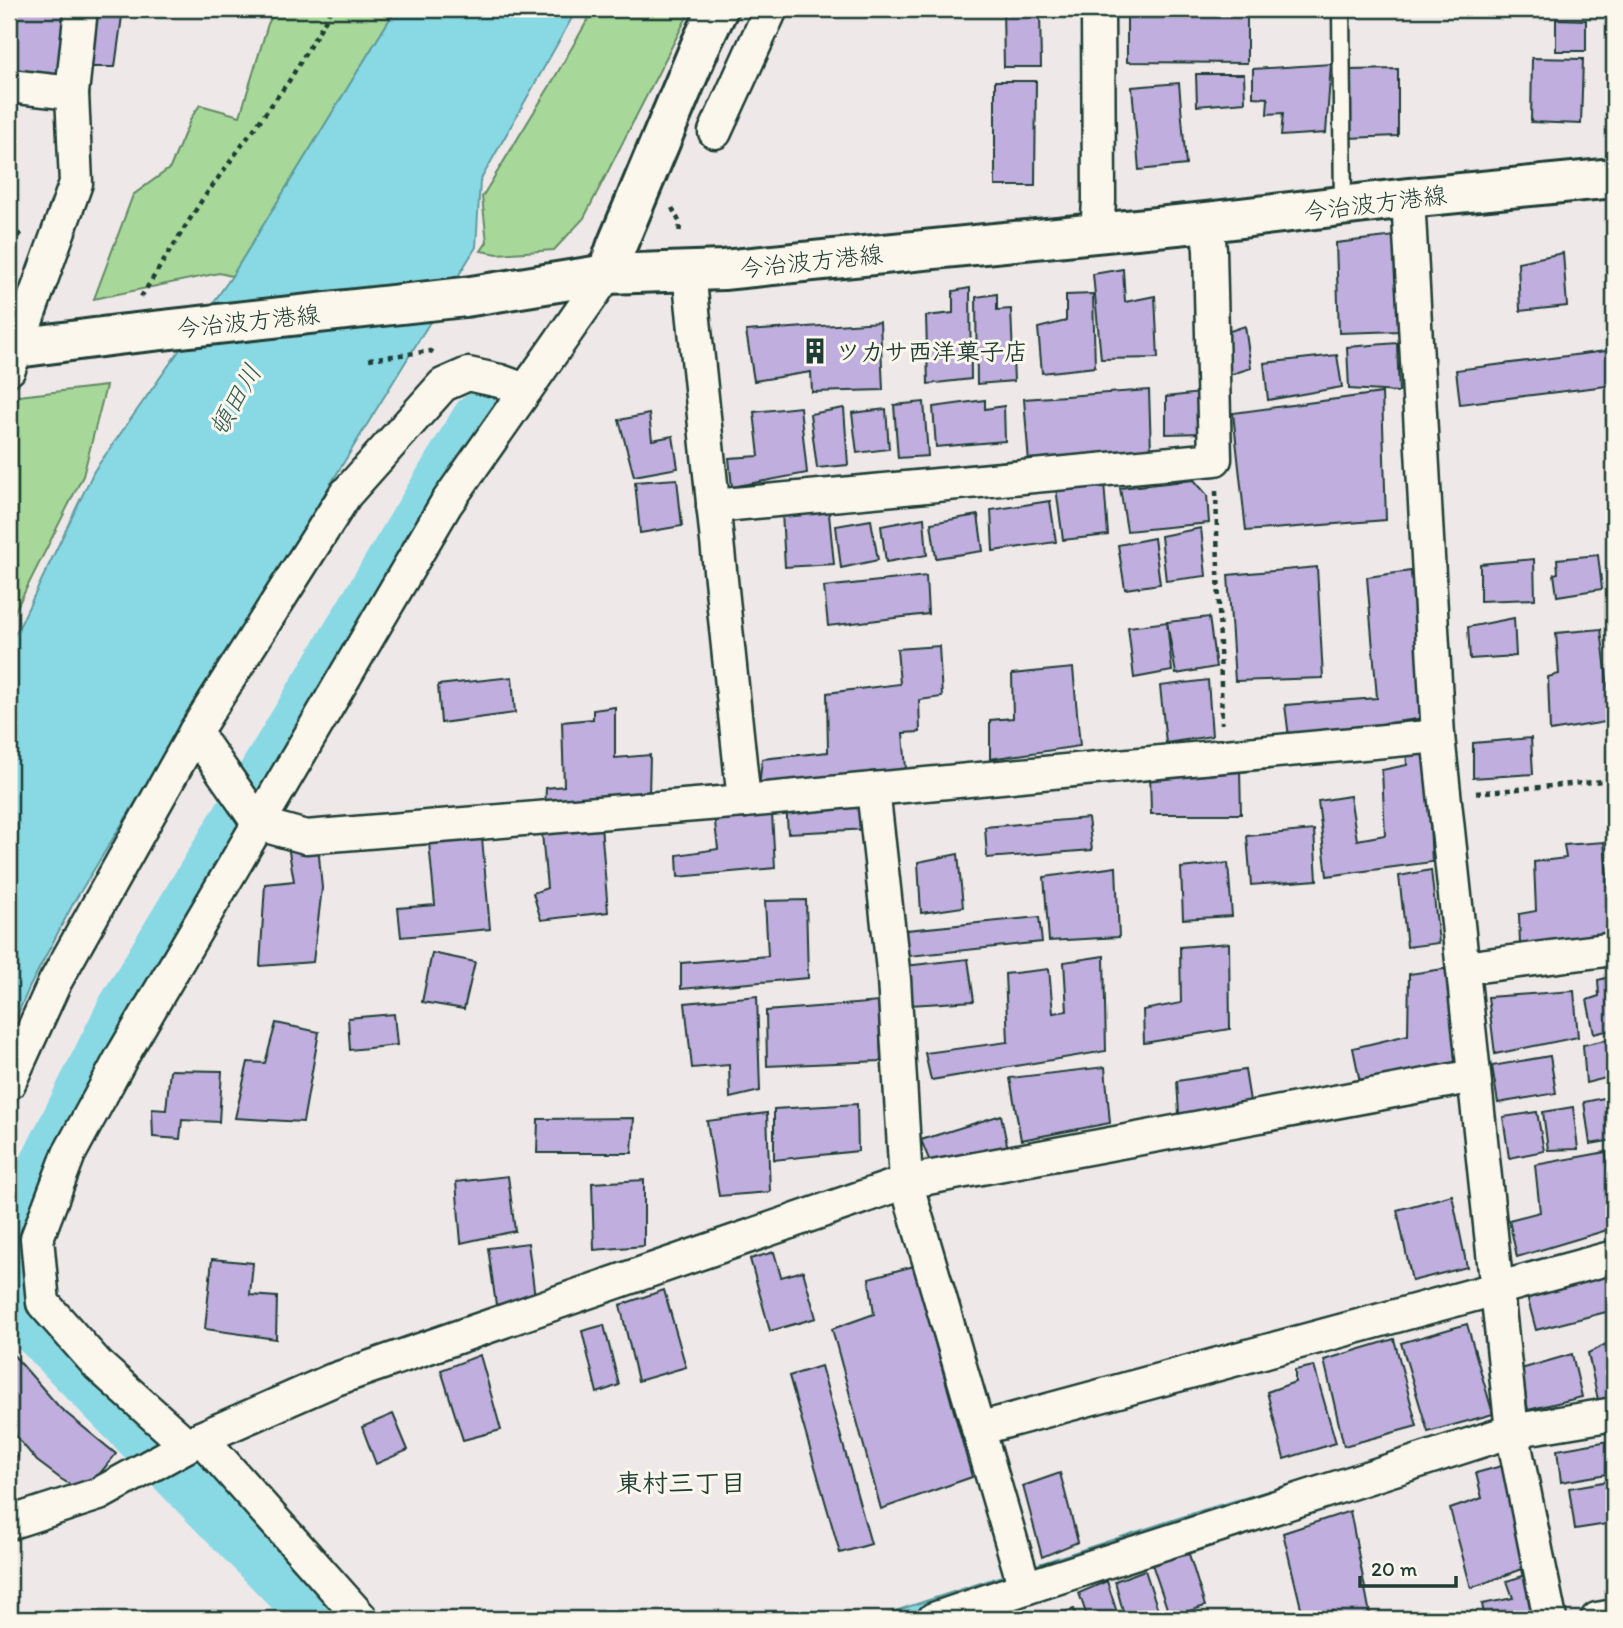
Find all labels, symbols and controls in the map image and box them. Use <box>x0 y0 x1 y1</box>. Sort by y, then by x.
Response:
street label: 今治波方港線 <box>1302 180 1448 226</box>
street label: 今治波方港線 <box>738 239 884 283</box>
street label: 今治波方港線 <box>175 299 321 343</box>
building icon: ツカサ西洋菓子店 <box>800 336 830 366</box>
place label: ツカサ西洋菓子店 <box>836 337 1028 366</box>
water label: 頓田川 <box>202 358 268 442</box>
district label: 東村三丁目 <box>616 1467 746 1499</box>
scale bar <box>1360 1544 1457 1588</box>
text: 20 m <box>1371 1556 1418 1581</box>

